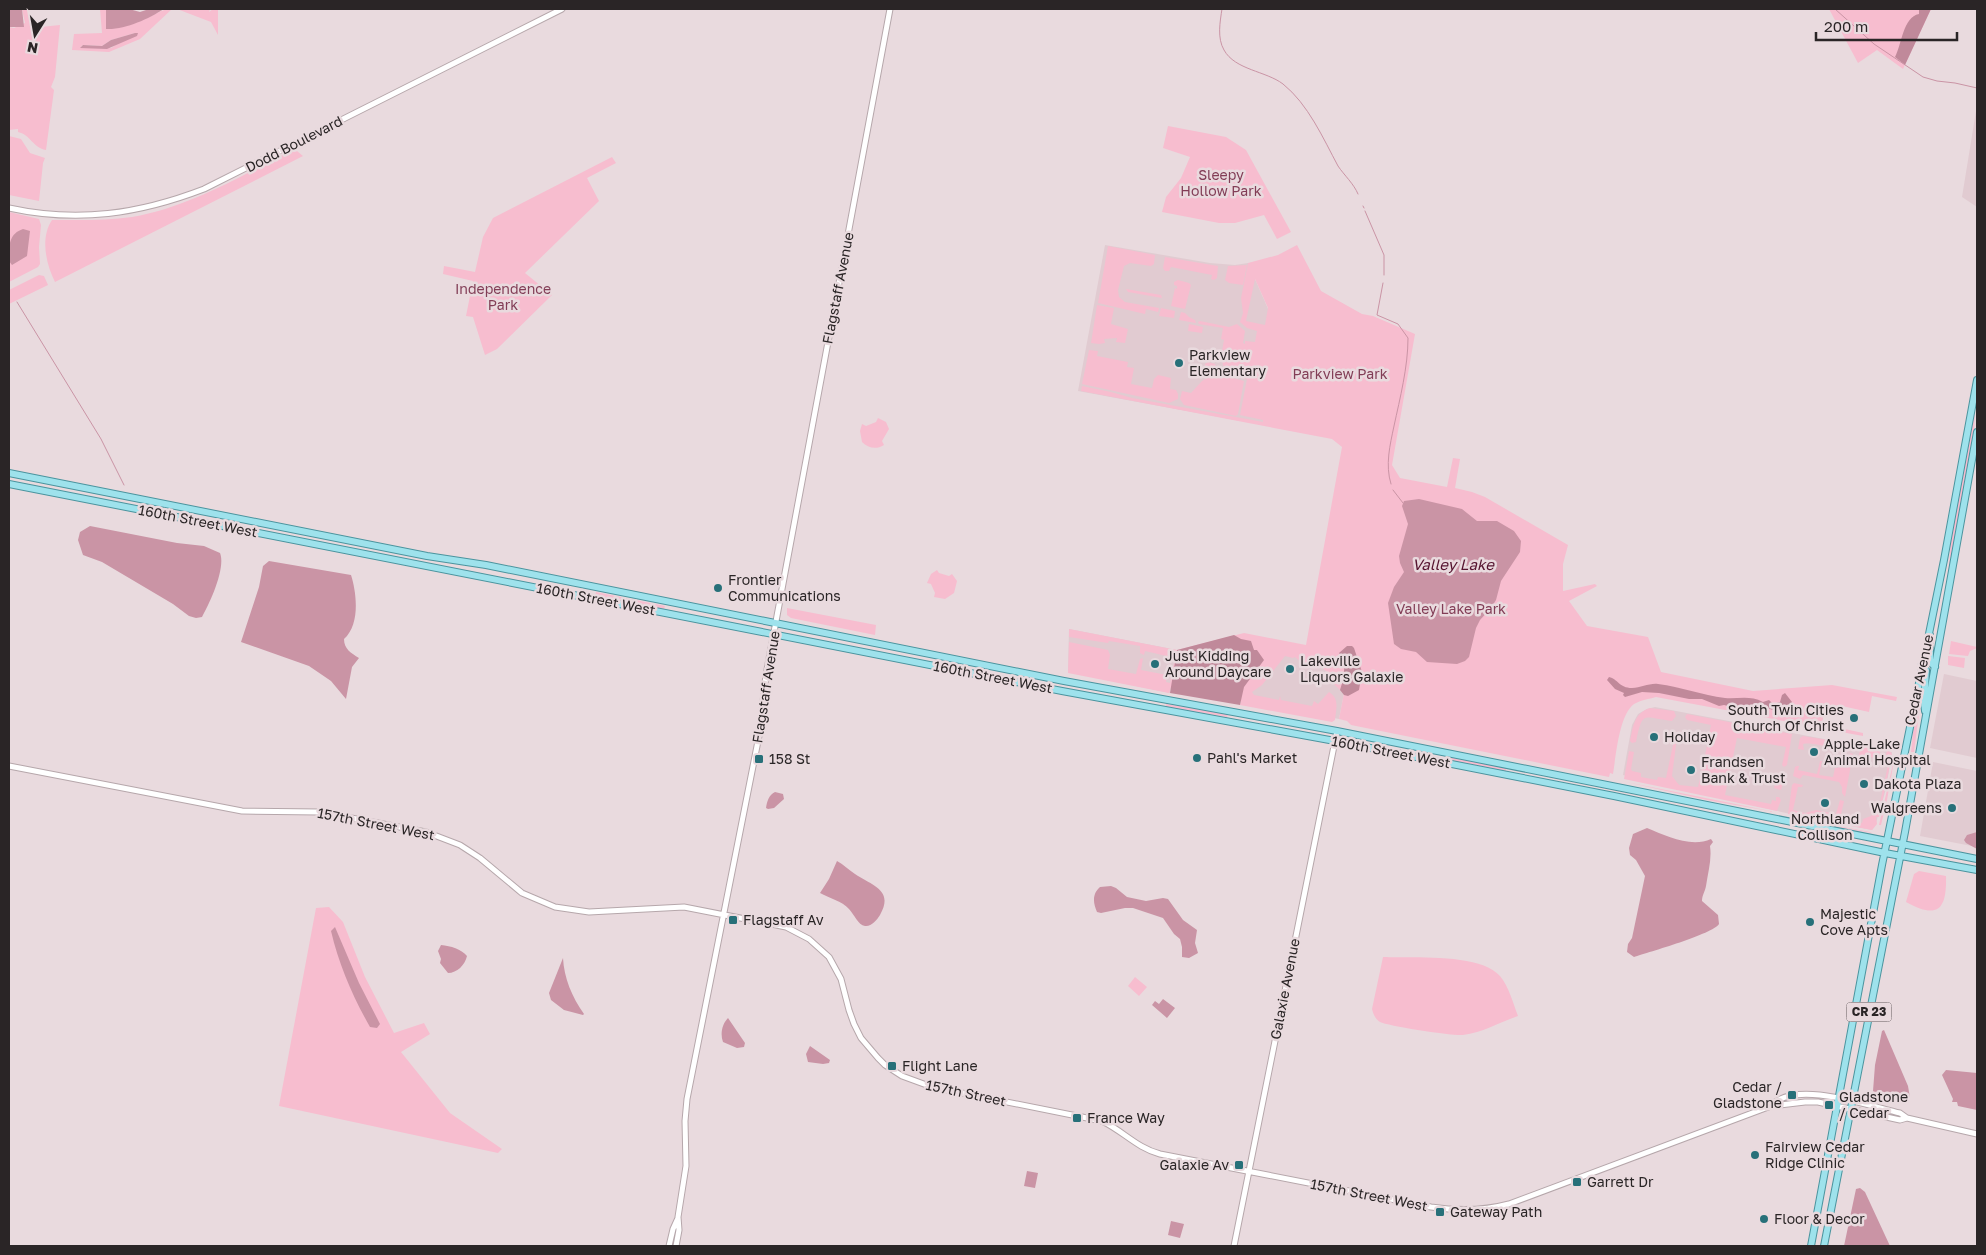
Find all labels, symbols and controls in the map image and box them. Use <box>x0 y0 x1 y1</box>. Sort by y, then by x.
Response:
north arrow <box>10 10 60 60</box>
scale bar <box>1816 10 1957 42</box>
text: 200 m <box>1824 17 1868 35</box>
text: N <box>26 39 39 58</box>
street label: Dodd Boulevard <box>242 112 345 175</box>
park label: Sleepy Hollow Park <box>1180 166 1262 199</box>
street label: Flagstaff Avenue <box>818 231 857 345</box>
park label: Independence Park <box>455 280 551 313</box>
place label: Parkview Elementary <box>1189 346 1266 379</box>
marker: Parkview Elementary <box>1173 357 1185 369</box>
park label: Parkview Park <box>1292 365 1388 382</box>
street label: 160th Street West <box>137 501 259 540</box>
water label: Valley Lake <box>1412 555 1495 574</box>
place label: Frontier Communications <box>728 571 841 604</box>
street label: 160th Street West <box>535 579 657 618</box>
marker: Frontier Communications <box>712 582 724 594</box>
park label: Valley Lake Park <box>1396 600 1506 617</box>
street label: Flagstaff Avenue <box>748 630 783 744</box>
street label: Cedar Avenue <box>1901 633 1936 727</box>
place label: Just Kidding Around Daycare <box>1165 647 1271 680</box>
place label: Lakeville Liquors Galaxie <box>1300 652 1403 685</box>
street label: 160th Street West <box>932 657 1054 696</box>
marker: Just Kidding Around Daycare <box>1149 658 1161 670</box>
marker: Lakeville Liquors Galaxie <box>1284 663 1296 675</box>
place label: South Twin Cities Church Of Christ <box>1728 701 1844 734</box>
marker: South Twin Cities Church Of Christ <box>1848 712 1860 724</box>
place label: Holiday <box>1664 728 1716 745</box>
marker: Holiday <box>1648 731 1660 743</box>
street label: 160th Street West <box>1330 732 1452 771</box>
place label: Apple-Lake Animal Hospital <box>1824 735 1931 768</box>
marker: Apple-Lake Animal Hospital <box>1808 746 1820 758</box>
place label: Pahl's Market <box>1207 749 1297 766</box>
place label: 158 St <box>769 750 810 767</box>
marker: Pahl's Market <box>1191 752 1203 764</box>
marker: 158 St <box>753 753 765 765</box>
place label: Frandsen Bank & Trust <box>1701 753 1786 786</box>
marker: Frandsen Bank & Trust <box>1685 764 1697 776</box>
place label: Dakota Plaza <box>1874 775 1961 792</box>
marker: Dakota Plaza <box>1858 778 1870 790</box>
marker: Northland Collison <box>1819 797 1831 809</box>
place label: Walgreens <box>1871 799 1942 816</box>
marker: Walgreens <box>1946 802 1958 814</box>
street label: 157th Street West <box>316 804 436 843</box>
place label: Northland Collison <box>1791 810 1859 843</box>
place label: Majestic Cove Apts <box>1820 905 1888 938</box>
place label: Flagstaff Av <box>743 911 824 928</box>
marker: Flagstaff Av <box>727 914 739 926</box>
marker: Majestic Cove Apts <box>1804 916 1816 928</box>
street label: Galaxie Avenue <box>1266 937 1303 1041</box>
road number: CR 23 <box>1846 1002 1892 1022</box>
place label: Flight Lane <box>902 1057 978 1074</box>
marker: Flight Lane <box>886 1060 898 1072</box>
street label: 157th Street <box>924 1076 1008 1109</box>
place label: Cedar / Gladstone <box>1713 1078 1782 1111</box>
place label: Gladstone / Cedar <box>1839 1088 1908 1121</box>
marker: Cedar / Gladstone <box>1786 1089 1798 1101</box>
marker: Gladstone / Cedar <box>1823 1099 1835 1111</box>
place label: France Way <box>1087 1109 1165 1126</box>
marker: France Way <box>1071 1112 1083 1124</box>
place label: Fairview Cedar Ridge Clinic <box>1765 1138 1865 1171</box>
marker: Fairview Cedar Ridge Clinic <box>1749 1149 1761 1161</box>
place label: Galaxie Av <box>1159 1156 1229 1173</box>
marker: Galaxie Av <box>1233 1159 1245 1171</box>
place label: Garrett Dr <box>1587 1173 1654 1190</box>
street label: 157th Street West <box>1309 1175 1429 1214</box>
marker: Garrett Dr <box>1571 1176 1583 1188</box>
place label: Gateway Path <box>1450 1203 1542 1220</box>
marker: Gateway Path <box>1434 1206 1446 1218</box>
place label: Floor & Decor <box>1774 1210 1865 1227</box>
marker: Floor & Decor <box>1758 1213 1770 1225</box>

